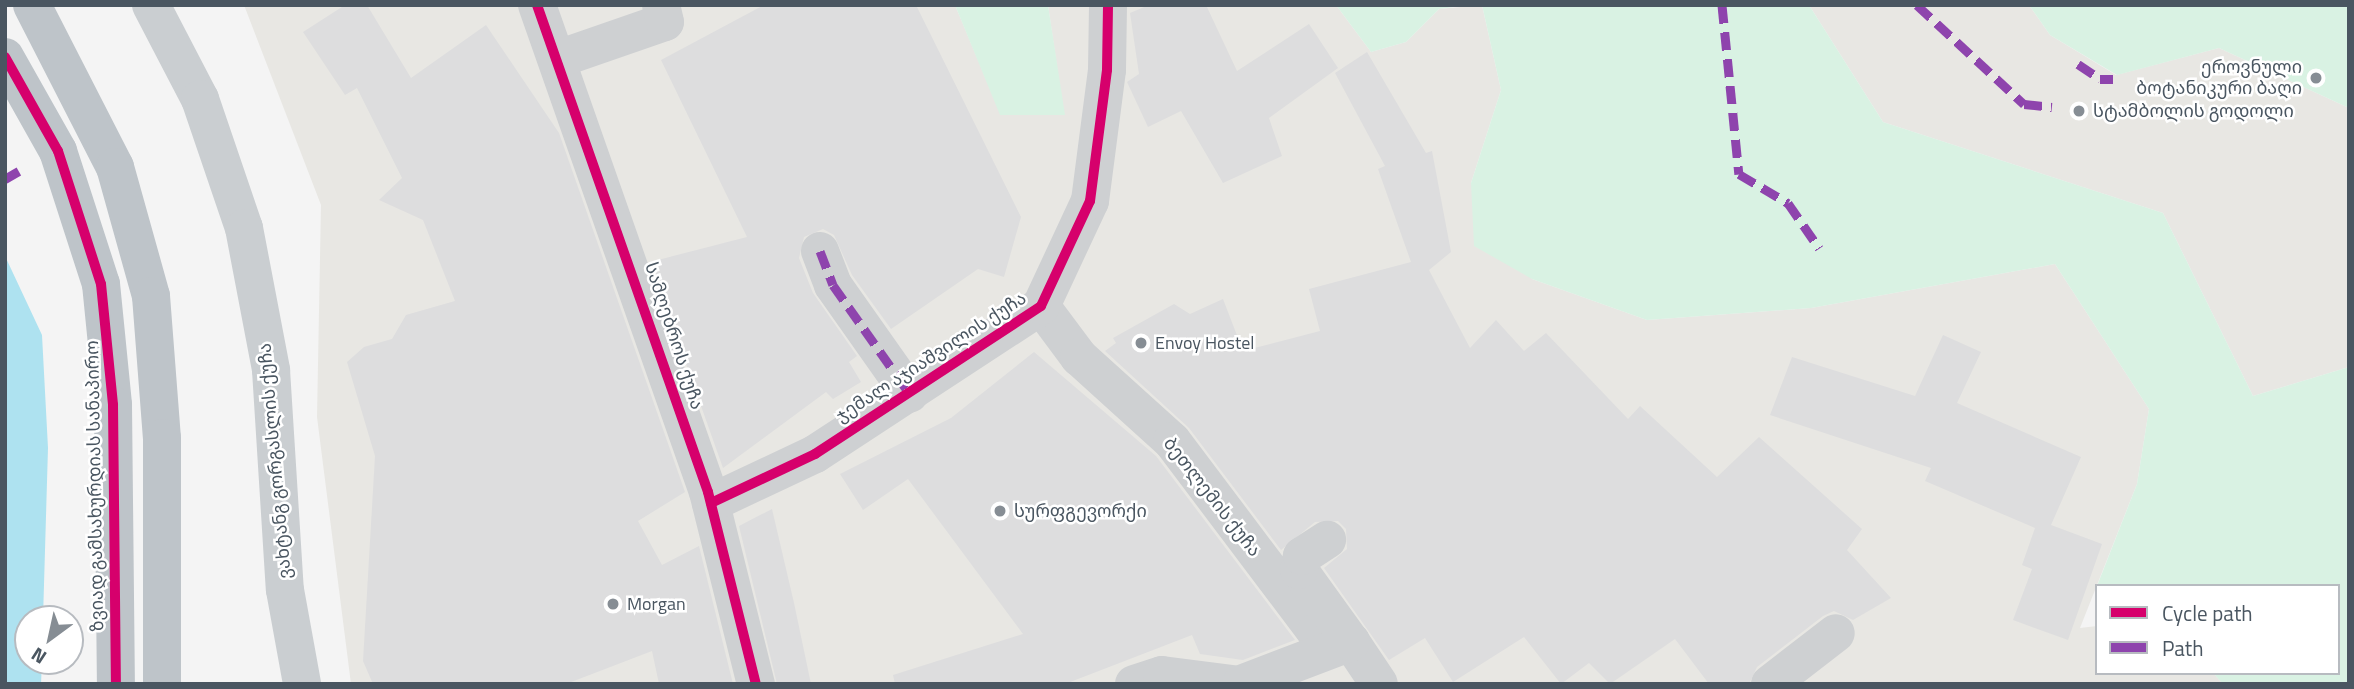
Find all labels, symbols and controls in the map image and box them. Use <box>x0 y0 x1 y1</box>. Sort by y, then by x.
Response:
place label: ეროვნული ბოტანიკური ბაღი <box>2136 57 2302 100</box>
marker: ეროვნული ბოტანიკური ბაღი <box>2308 70 2324 86</box>
place label: სტამბოლის გოდოლი <box>2093 100 2294 122</box>
marker: სტამბოლის გოდოლი <box>2071 103 2087 119</box>
street label: სამღებროს ქუჩა <box>640 260 708 412</box>
street label: ჯემალ აჯიაშვილის ქუჩა <box>832 287 1030 427</box>
place label: Envoy Hostel <box>1155 332 1255 354</box>
marker: Envoy Hostel <box>1133 335 1149 351</box>
street label: ზვიად გამსახურდიას სანაპირო <box>82 340 108 632</box>
street label: ვახტანგ გორგასლის ქუჩა <box>254 342 296 580</box>
street label: ბეთლემის ქუჩა <box>1159 433 1265 561</box>
place label: სურფგევორქი <box>1014 500 1147 522</box>
marker: სურფგევორქი <box>992 503 1008 519</box>
legend <box>2095 584 2340 675</box>
place label: Morgan <box>627 593 686 615</box>
marker: Morgan <box>605 596 621 612</box>
text: Cycle path <box>2162 597 2253 629</box>
north arrow <box>14 605 84 675</box>
text: Path <box>2162 632 2204 664</box>
text: N <box>25 641 52 672</box>

